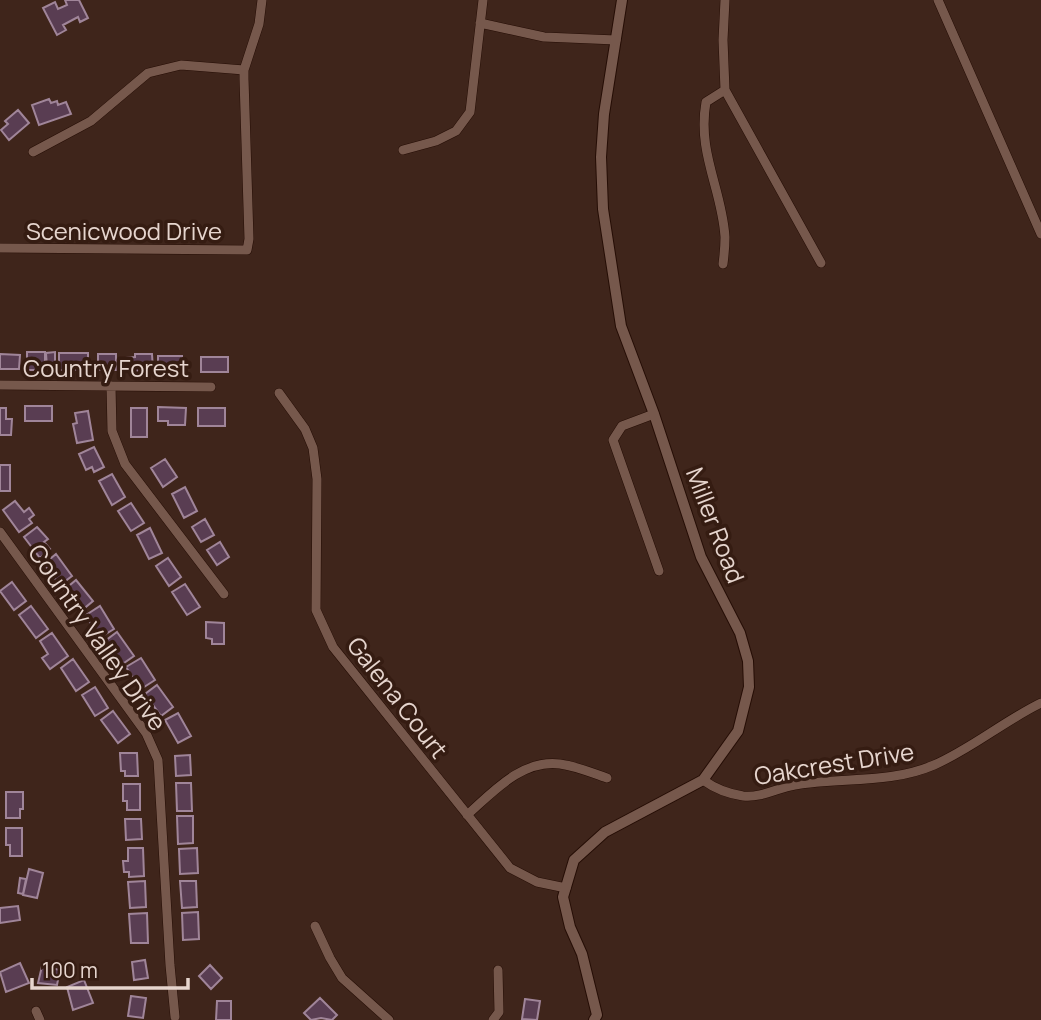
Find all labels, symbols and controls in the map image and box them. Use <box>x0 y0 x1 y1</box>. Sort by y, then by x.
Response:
street label: Scenicwood Drive <box>26 214 222 247</box>
street label: Country Forest <box>23 351 189 384</box>
street label: Miller Road <box>679 462 753 588</box>
street label: Country Valley Drive <box>21 537 175 737</box>
street label: Galena Court <box>340 629 456 765</box>
street label: Oakcrest Drive <box>752 734 916 792</box>
scale bar <box>32 946 187 990</box>
text: 100 m <box>42 956 98 984</box>

